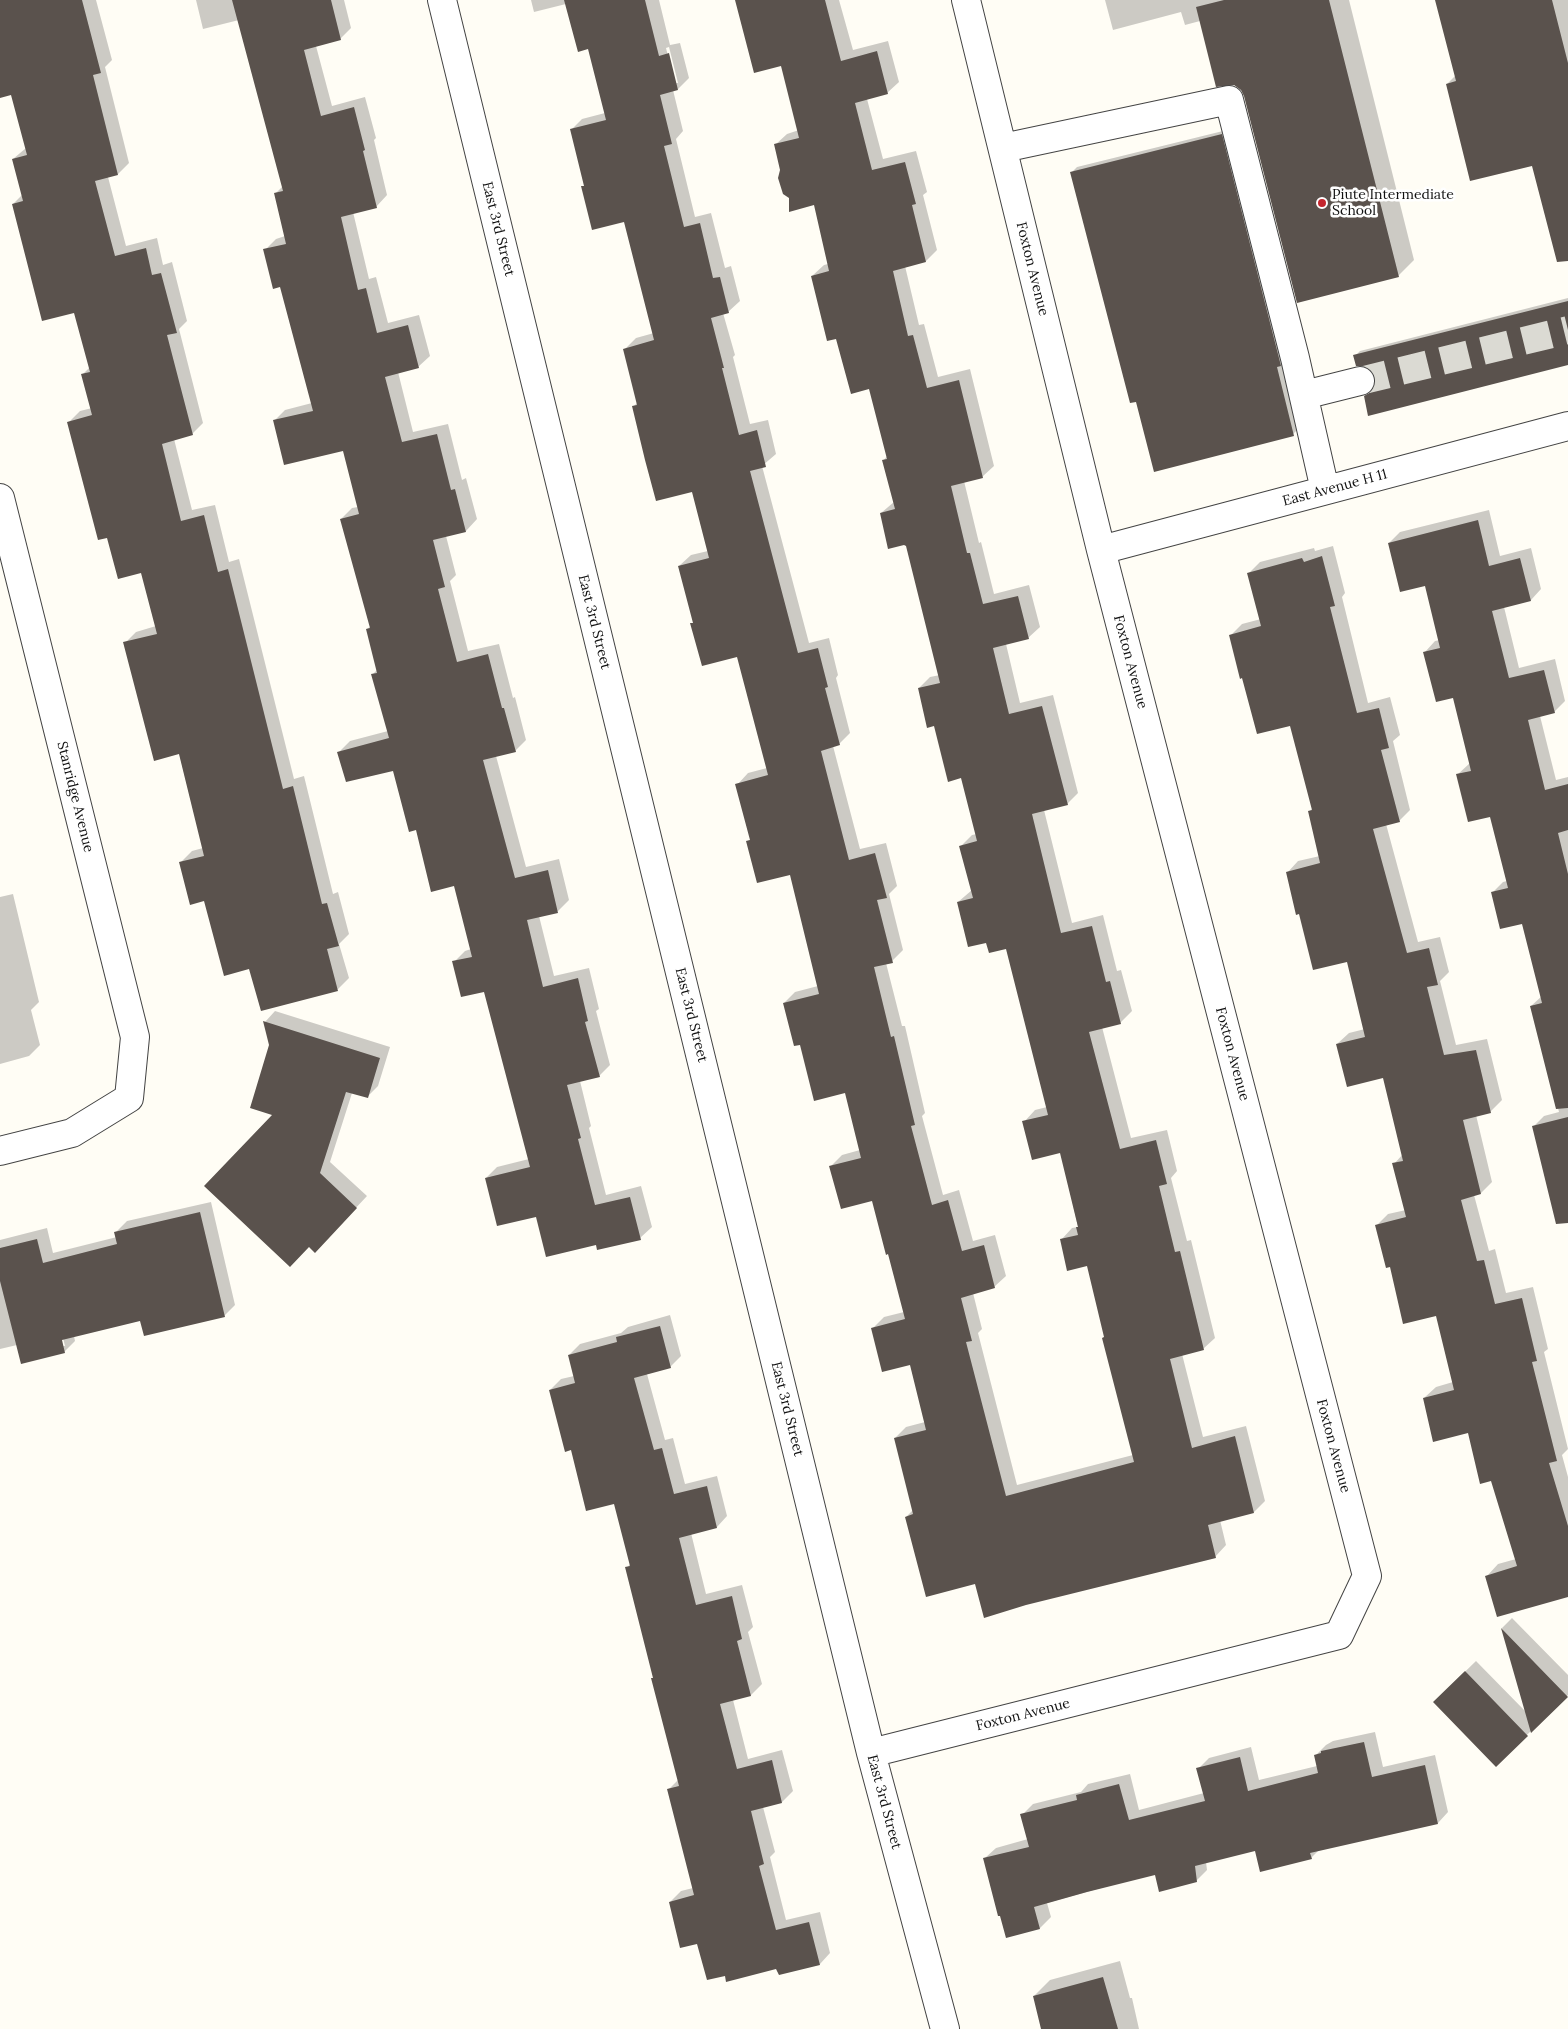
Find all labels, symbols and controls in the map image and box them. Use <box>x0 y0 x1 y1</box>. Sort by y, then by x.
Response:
street label: East 3rd Street <box>478 180 518 278</box>
place label: Piute Intermediate School <box>1332 187 1454 220</box>
marker: Piute Intermediate School <box>1316 197 1328 209</box>
street label: Foxton Avenue <box>1012 220 1052 318</box>
street label: East Avenue H 11 <box>1281 466 1389 510</box>
street label: East 3rd Street <box>574 573 614 671</box>
street label: Foxton Avenue <box>1109 613 1151 711</box>
street label: Stanridge Avenue <box>53 740 97 854</box>
street label: East 3rd Street <box>671 966 711 1064</box>
street label: Foxton Avenue <box>1211 1005 1253 1103</box>
street label: East 3rd Street <box>767 1360 807 1458</box>
street label: Foxton Avenue <box>1312 1397 1354 1495</box>
street label: Foxton Avenue <box>974 1695 1072 1735</box>
street label: East 3rd Street <box>863 1753 905 1851</box>

